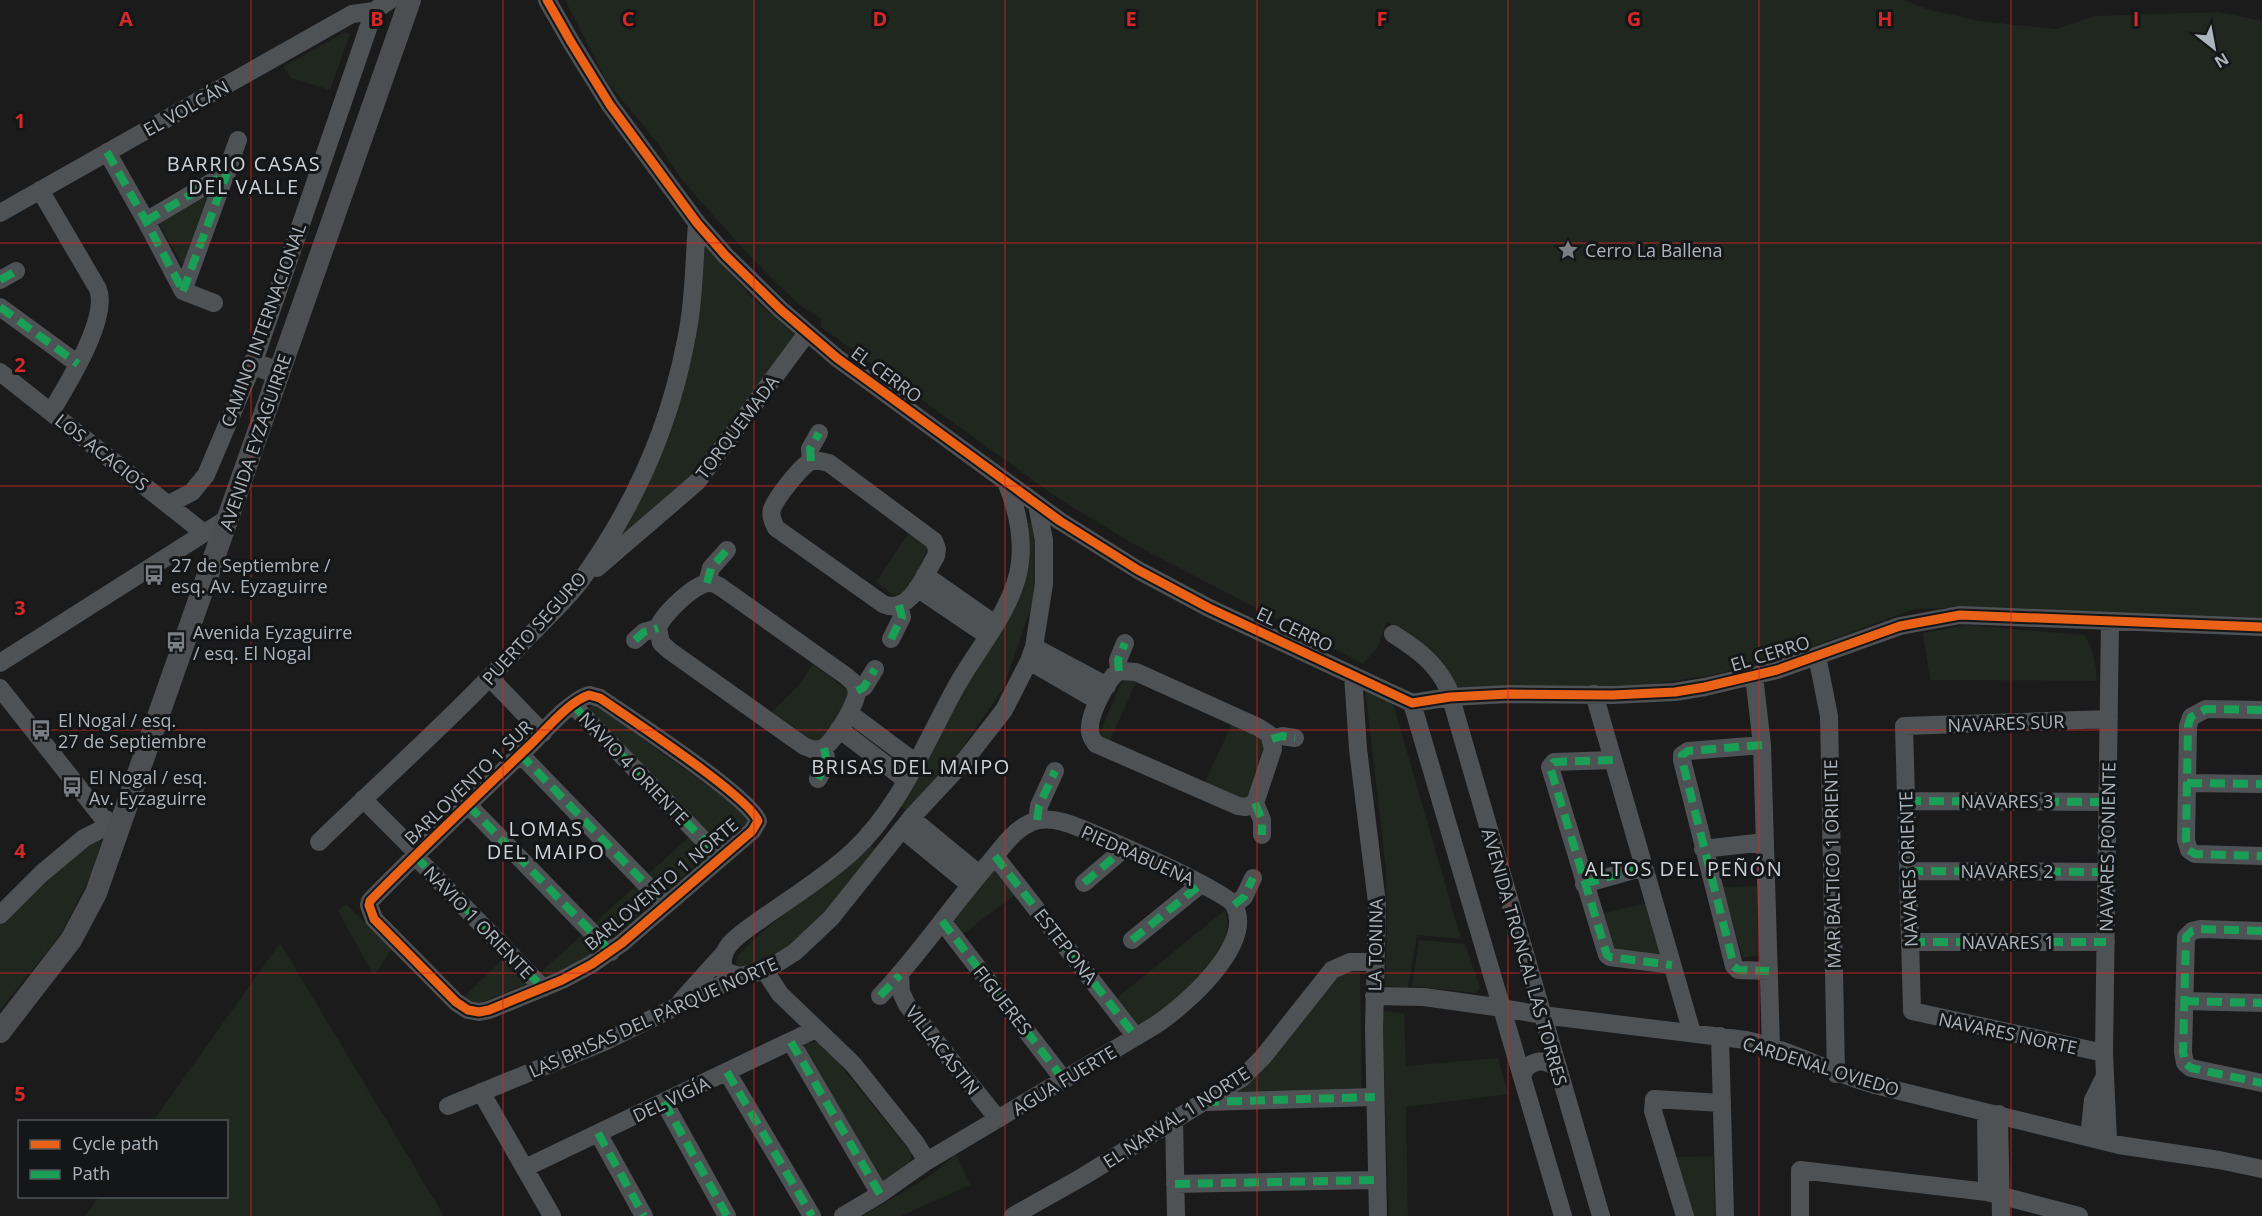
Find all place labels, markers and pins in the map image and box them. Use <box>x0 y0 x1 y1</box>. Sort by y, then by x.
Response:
place icon: Cerro La Ballena <box>1556 238 1580 262</box>
place label: Cerro La Ballena <box>1585 238 1723 262</box>
place label: 27 de Septiembre / esq. Av. Eyzaguirre <box>171 553 331 598</box>
bus stop icon: 27 de Septiembre / esq. Av. Eyzaguirre <box>142 563 166 587</box>
place label: Avenida Eyzaguirre / esq. El Nogal <box>193 620 352 665</box>
bus stop icon: Avenida Eyzaguirre / esq. El Nogal <box>164 630 188 654</box>
place label: El Nogal / esq. 27 de Septiembre <box>58 708 206 753</box>
bus stop icon: El Nogal / esq. 27 de Septiembre <box>29 718 53 742</box>
place label: El Nogal / esq. Av. Eyzaguirre <box>89 765 207 810</box>
bus stop icon: El Nogal / esq. Av. Eyzaguirre <box>60 775 84 799</box>

